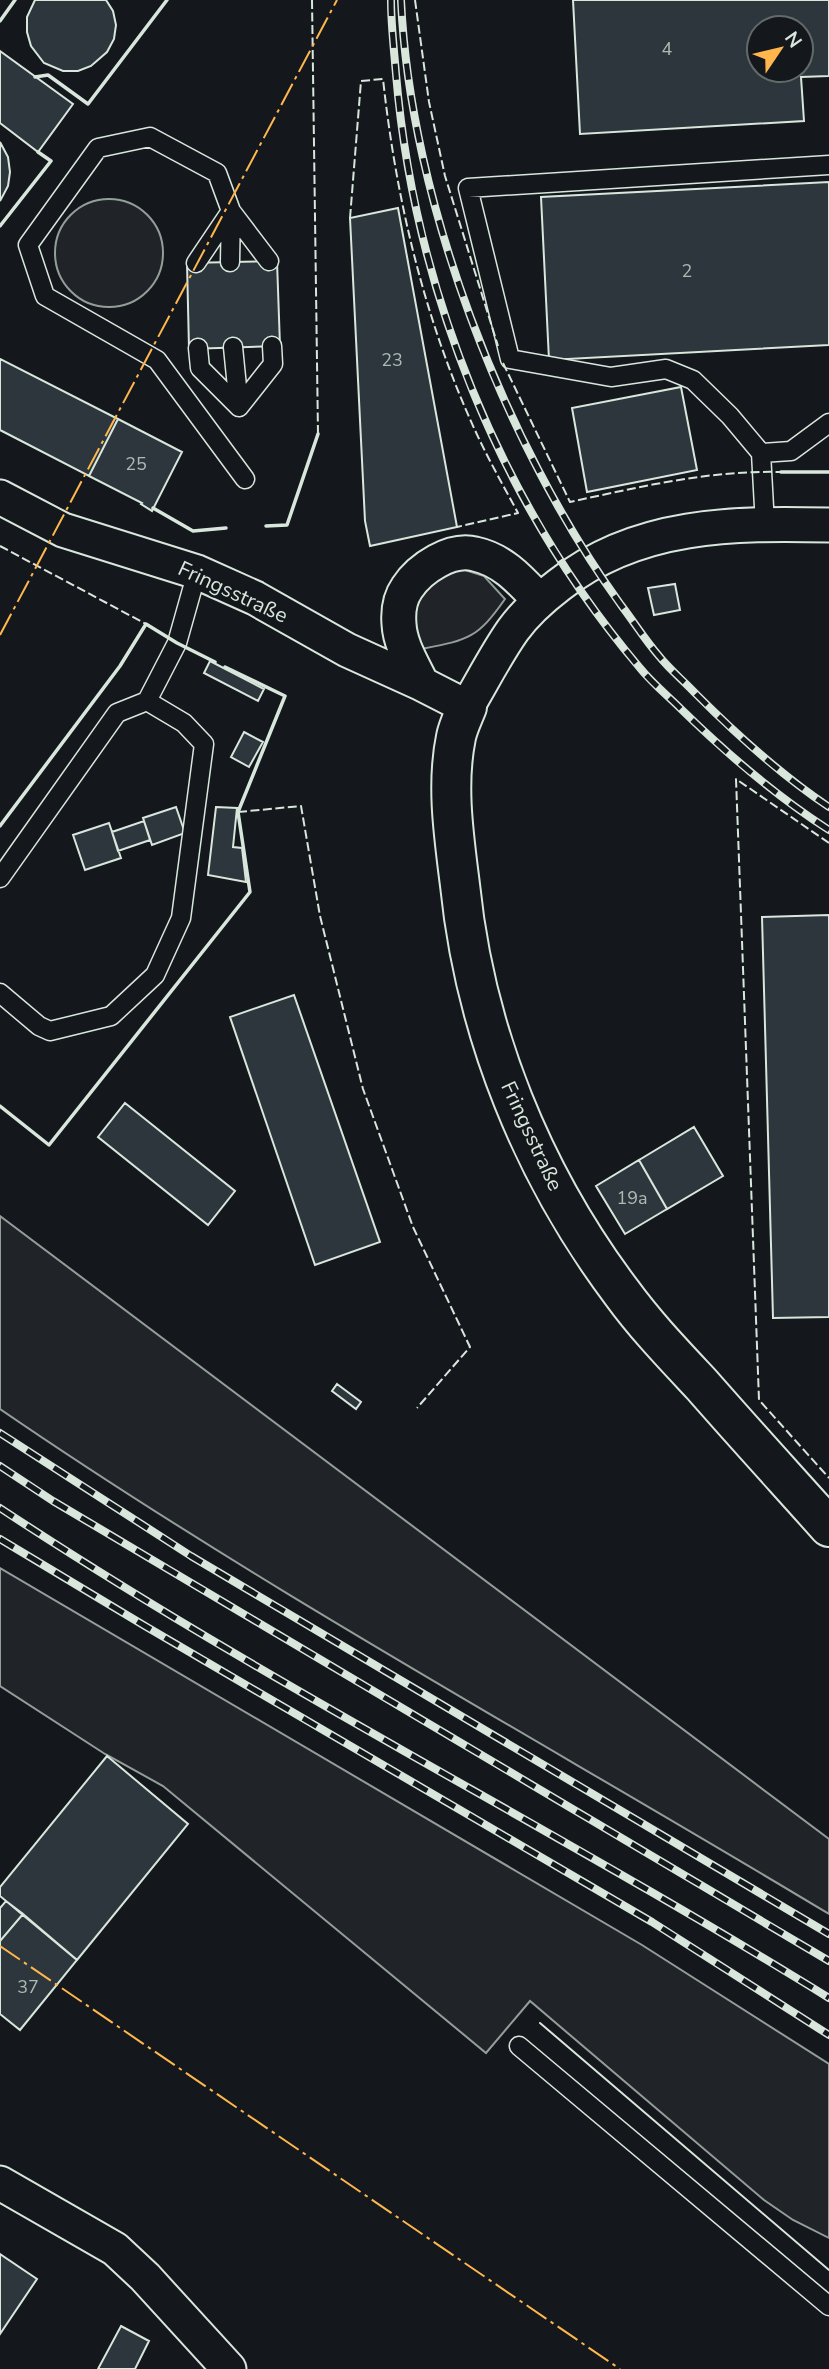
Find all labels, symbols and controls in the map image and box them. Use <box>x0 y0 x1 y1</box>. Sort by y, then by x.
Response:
north arrow <box>745 14 815 84</box>
text: N <box>778 27 808 53</box>
house number: 4 <box>662 37 673 61</box>
house number: 2 <box>682 259 692 283</box>
house number: 23 <box>381 348 403 372</box>
house number: 25 <box>125 452 147 476</box>
street label: Fringsstraße <box>174 554 292 630</box>
street label: Fringsstraße <box>494 1077 570 1195</box>
house number: 19a <box>616 1186 648 1210</box>
house number: 37 <box>17 1975 39 1999</box>

